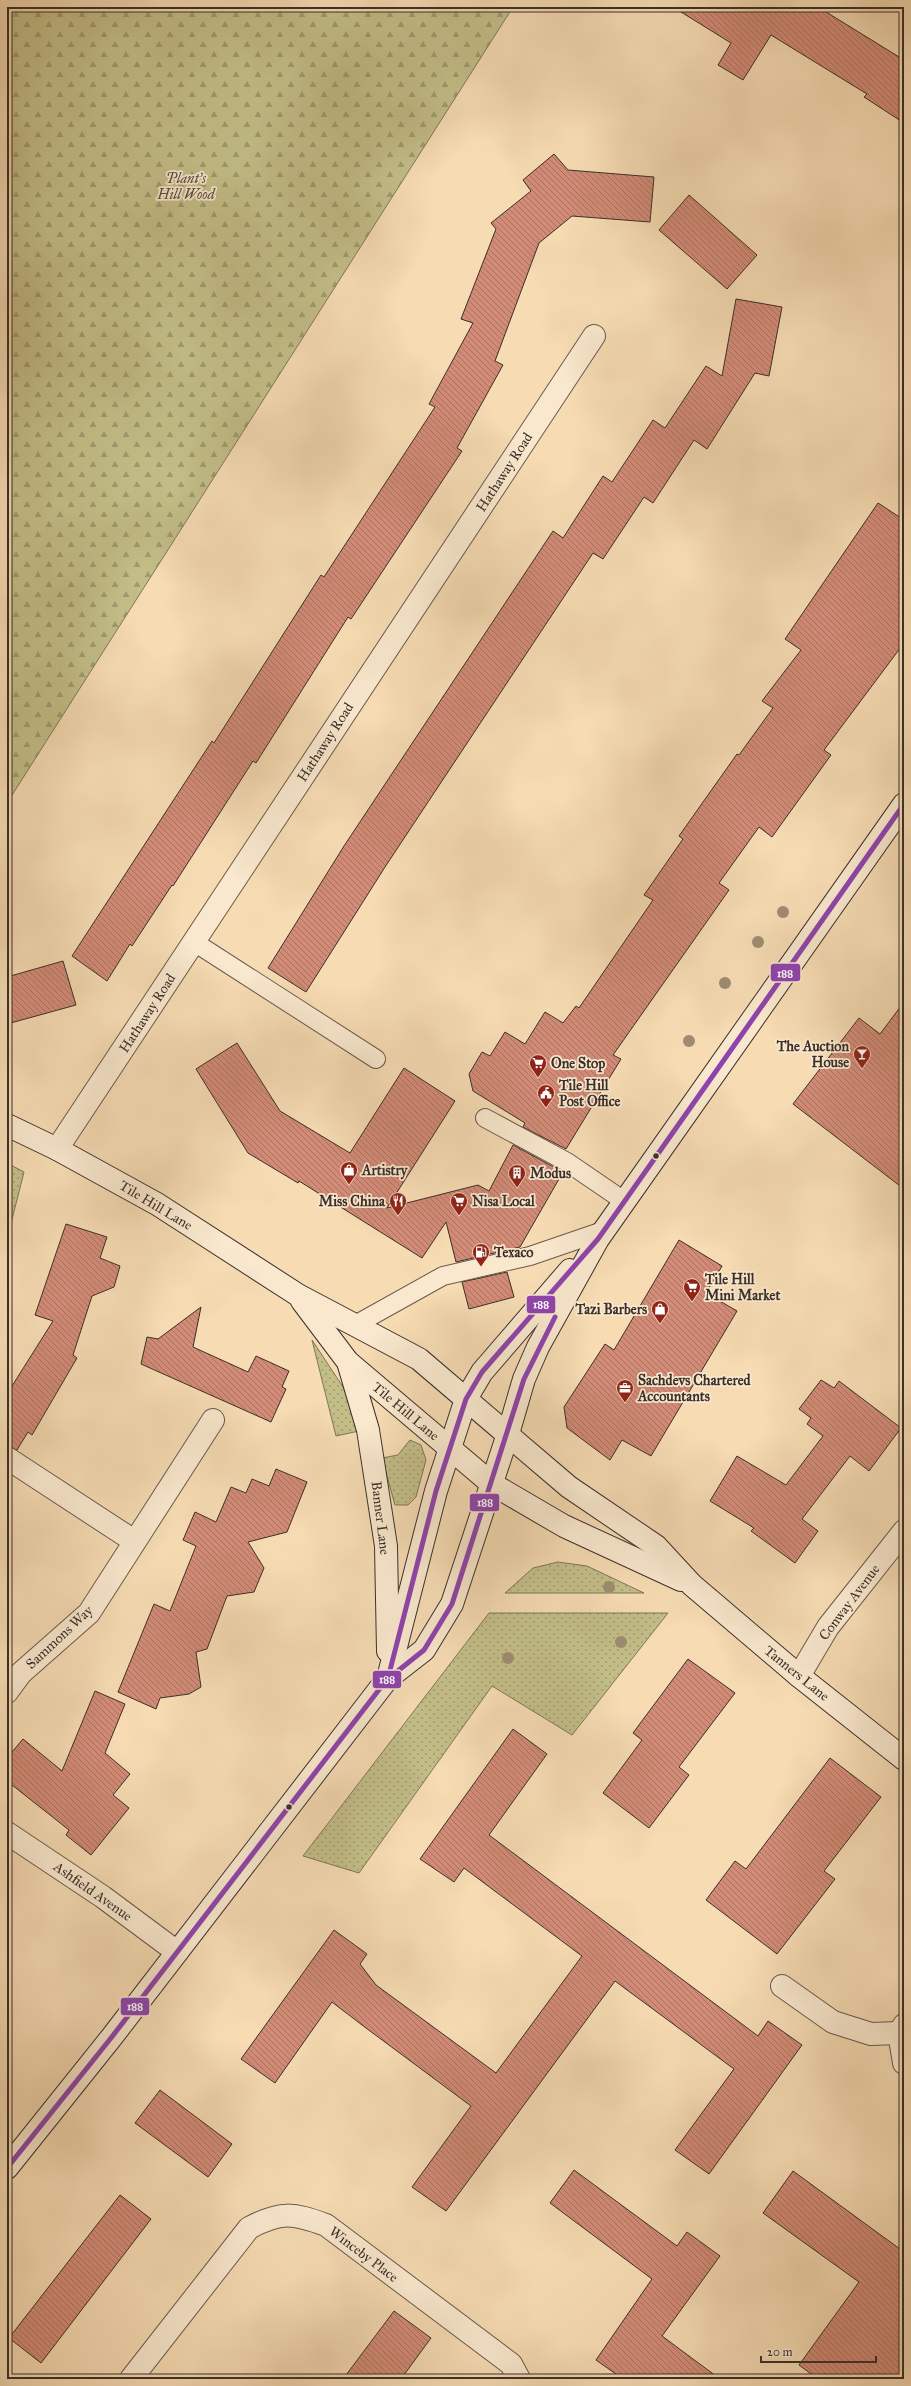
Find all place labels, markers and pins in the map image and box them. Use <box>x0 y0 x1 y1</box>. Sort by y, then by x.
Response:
place label: The Auction House <box>776 1038 849 1071</box>
bar icon: The Auction House <box>852 1044 872 1069</box>
supermarket icon: One Stop <box>528 1053 548 1078</box>
place label: One Stop <box>551 1055 605 1073</box>
place label: Tile Hill Post Office <box>558 1077 621 1110</box>
public building icon: Tile Hill Post Office <box>536 1083 556 1108</box>
unlabelled marker <box>651 1151 661 1161</box>
shop icon: Artistry <box>339 1160 359 1185</box>
place label: Artistry <box>361 1162 409 1180</box>
building icon: Modus <box>507 1163 527 1188</box>
place label: Modus <box>530 1165 571 1182</box>
restaurant icon: Miss China <box>388 1191 408 1216</box>
supermarket icon: Nisa Local <box>449 1191 469 1216</box>
place label: Miss China <box>319 1193 386 1210</box>
place label: Nisa Local <box>472 1193 536 1210</box>
fuel station icon: Texaco <box>471 1242 491 1267</box>
place label: Texaco <box>493 1244 533 1261</box>
place label: Tile Hill Mini Market <box>704 1271 780 1304</box>
supermarket icon: Tile Hill Mini Market <box>682 1277 702 1302</box>
shop icon: Tazi Barbers <box>650 1299 670 1324</box>
place label: Tazi Barbers <box>575 1301 647 1318</box>
place label: Sachdevs Chartered Accountants <box>637 1372 752 1405</box>
office icon: Sachdevs Chartered Accountants <box>615 1378 635 1403</box>
unlabelled marker <box>284 1802 294 1812</box>

